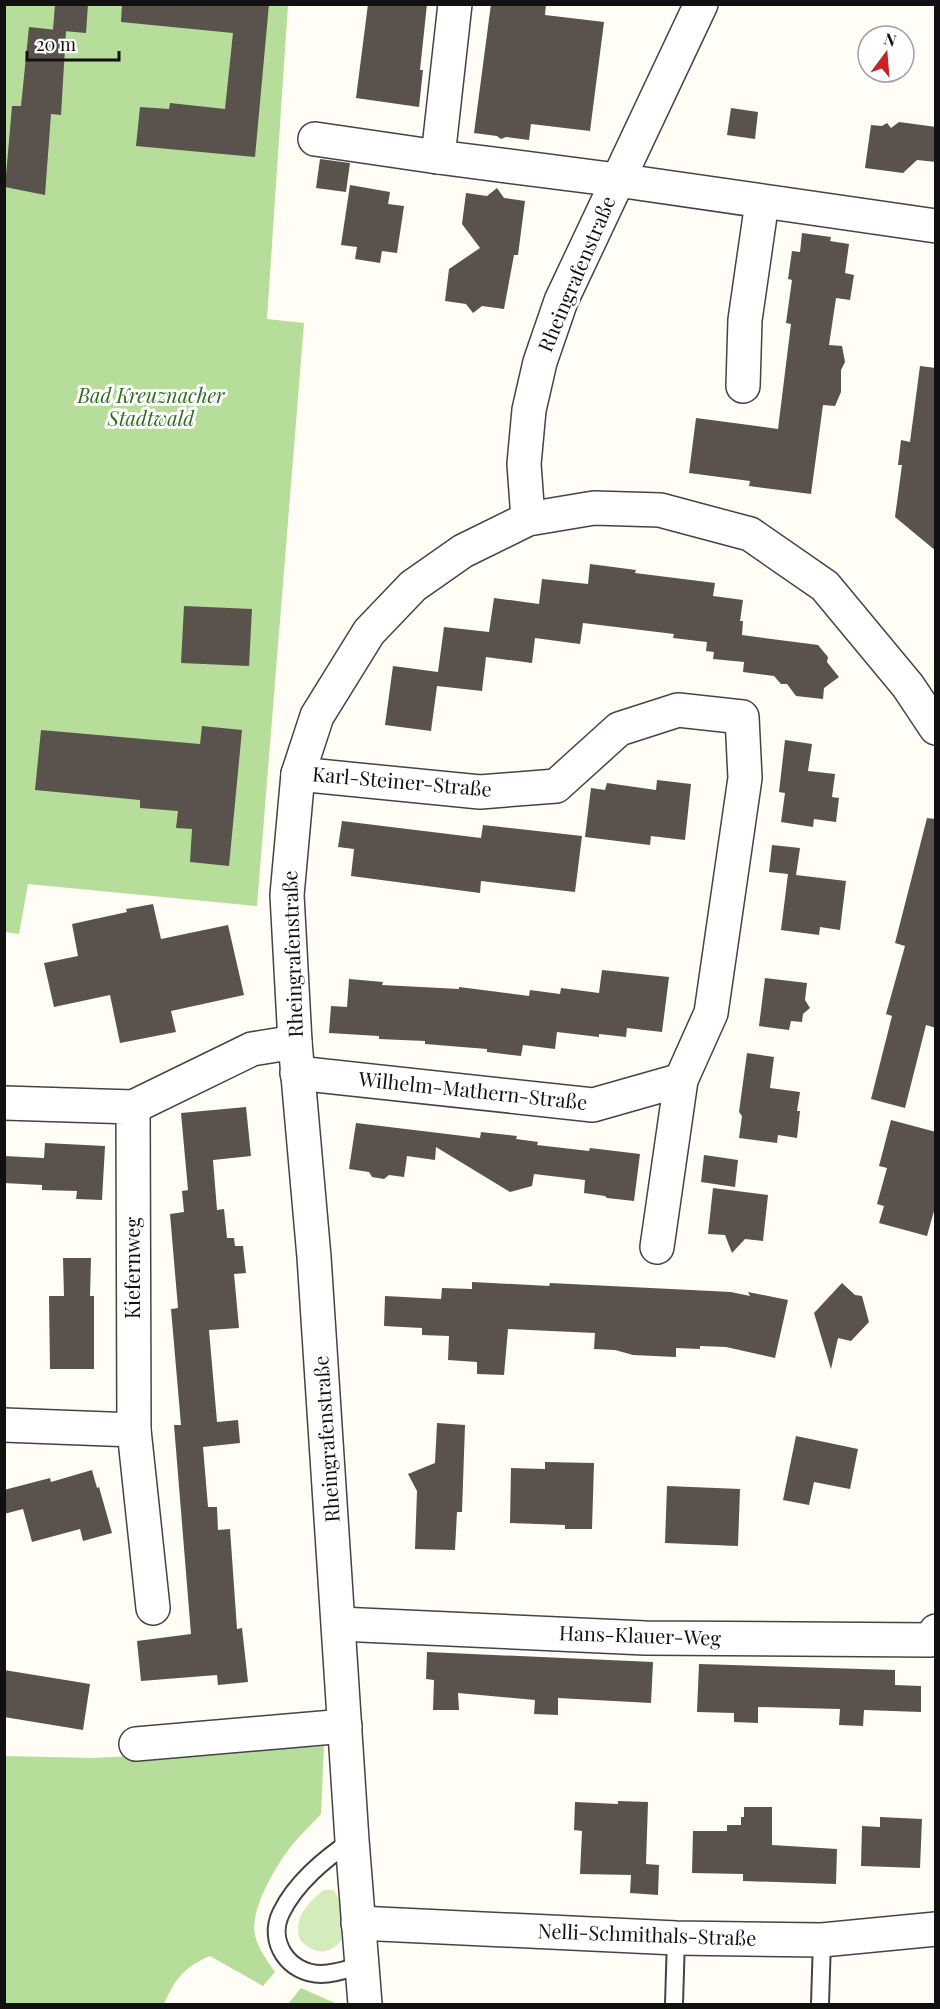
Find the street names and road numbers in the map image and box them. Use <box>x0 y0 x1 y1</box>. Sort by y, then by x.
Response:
street label: Rheingrafenstraße <box>531 191 621 356</box>
street label: Karl-Steiner-Straße <box>311 759 493 802</box>
street label: Rheingrafenstraße <box>275 870 308 1038</box>
street label: Wilhelm-Mathern-Straße <box>357 1064 589 1115</box>
street label: Kiefernweg <box>118 1217 145 1319</box>
street label: Rheingrafenstraße <box>306 1355 345 1523</box>
street label: Hans-Klauer-Weg <box>559 1618 722 1651</box>
street label: Nelli-Schmithals-Straße <box>537 1916 757 1951</box>

